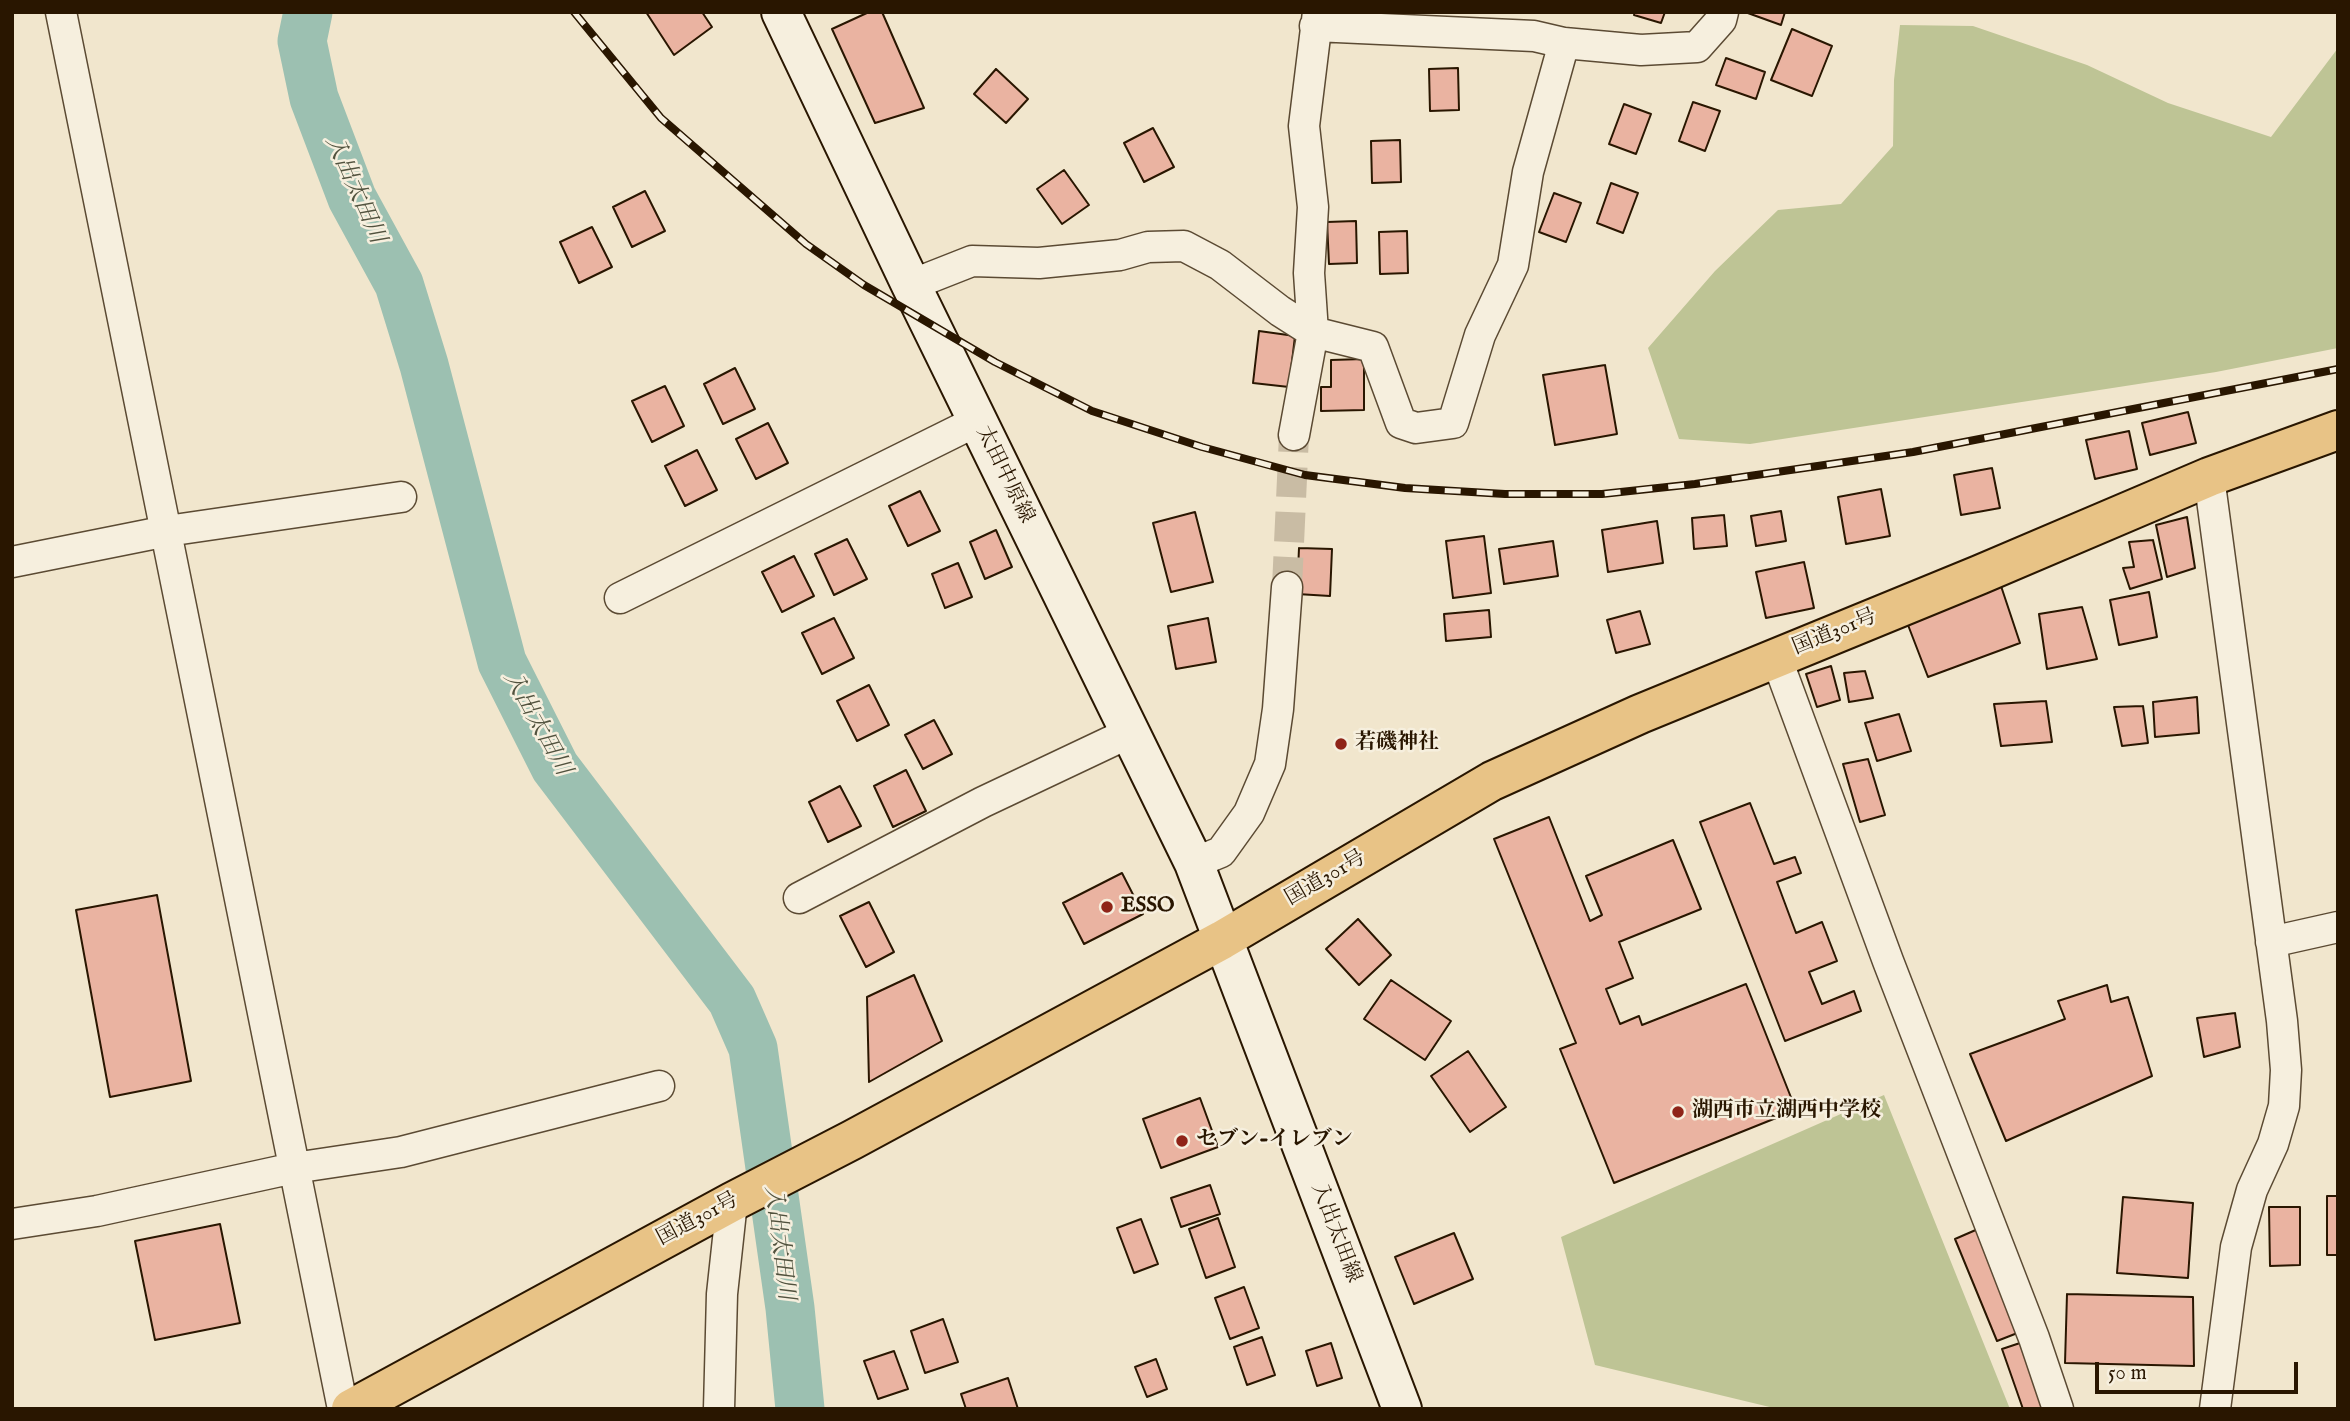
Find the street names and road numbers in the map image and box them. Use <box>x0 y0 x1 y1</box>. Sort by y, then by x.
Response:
street label: 太田中原線 <box>970 422 1038 528</box>
street label: 国道301号 <box>1789 605 1881 661</box>
street label: 国道301号 <box>1281 846 1371 912</box>
street label: 入出太田線 <box>1304 1179 1366 1287</box>
street label: 国道301号 <box>653 1188 743 1252</box>

